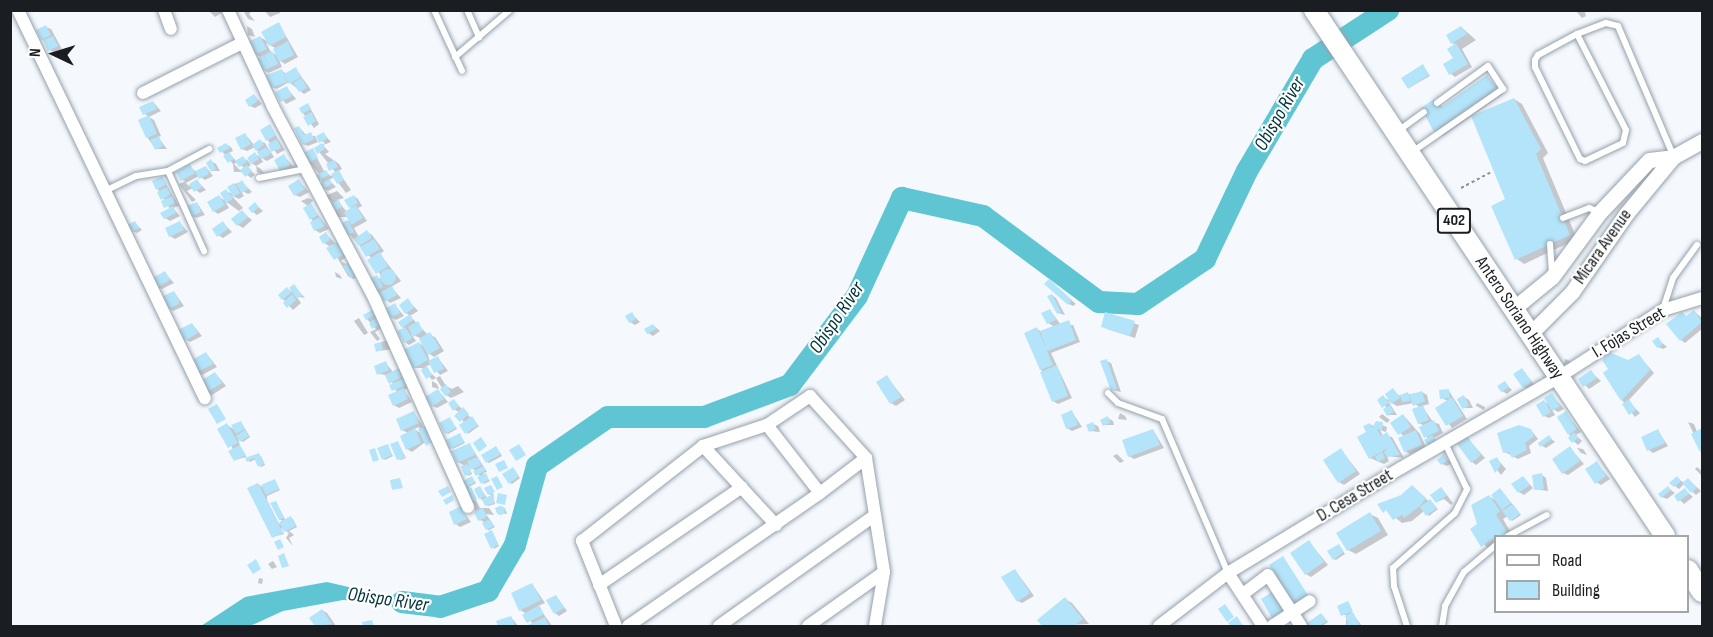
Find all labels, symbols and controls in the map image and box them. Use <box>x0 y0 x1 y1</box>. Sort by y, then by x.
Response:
north arrow <box>24 24 84 84</box>
text: N <box>26 48 45 58</box>
water label: Obispo River <box>1249 73 1311 155</box>
street label: Micara Avenue <box>1569 205 1637 289</box>
road number: 402 <box>1436 208 1472 234</box>
street label: Antero Soriano Highway <box>1470 253 1568 383</box>
water label: Obispo River <box>804 278 870 358</box>
street label: I. Fojas Street <box>1589 303 1669 363</box>
street label: D. Cesa Street <box>1313 465 1397 527</box>
legend <box>1494 535 1689 613</box>
text: Road <box>1552 550 1582 571</box>
text: Building <box>1552 580 1600 601</box>
water label: Obispo River <box>346 582 430 618</box>

